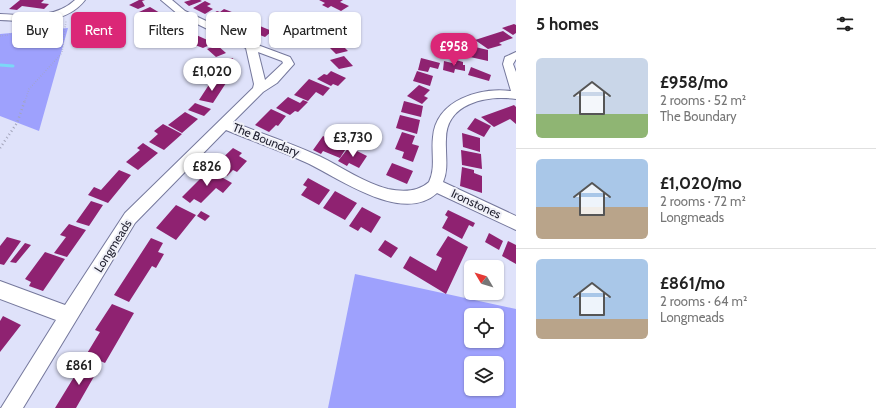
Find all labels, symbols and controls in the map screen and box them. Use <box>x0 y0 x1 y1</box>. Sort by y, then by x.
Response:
chip: Buy <box>12 12 63 48</box>
chip: Rent <box>71 12 126 48</box>
chip: Filters <box>134 12 198 48</box>
chip: New <box>206 12 261 48</box>
chip: Apartment <box>269 12 361 48</box>
icon: filters <box>834 13 856 35</box>
text: 5 homes <box>536 14 599 34</box>
pin: £958 <box>430 33 478 67</box>
text: £958 <box>440 38 468 54</box>
pin: £1,020 <box>179 58 245 92</box>
text: £1,020 <box>192 63 232 79</box>
text: £958/mo <box>660 72 728 92</box>
icon: home <box>568 74 616 122</box>
text: 2 rooms · 52 m² <box>660 92 746 108</box>
text: The Boundary <box>660 108 737 124</box>
street label: The Boundary <box>231 119 302 160</box>
pin: £3,730 <box>320 124 386 158</box>
text: £3,730 <box>333 129 373 145</box>
pin: £826 <box>183 153 231 187</box>
text: £826 <box>193 158 221 174</box>
text: £1,020/mo <box>660 173 742 193</box>
icon: home <box>568 175 616 223</box>
street label: Ironstones <box>449 185 504 222</box>
text: 2 rooms · 72 m² <box>660 193 746 209</box>
text: Longmeads <box>660 209 724 225</box>
street label: Longmeads <box>91 217 135 275</box>
north arrow <box>464 260 504 300</box>
map controls <box>464 260 504 396</box>
text: £861/mo <box>660 273 725 293</box>
icon: home <box>568 275 616 323</box>
text: 2 rooms · 64 m² <box>660 293 747 309</box>
button: locate <box>464 308 504 348</box>
text: Longmeads <box>660 309 724 325</box>
pin: £861 <box>55 352 103 386</box>
button: layers <box>464 356 504 396</box>
text: £861 <box>66 357 92 373</box>

